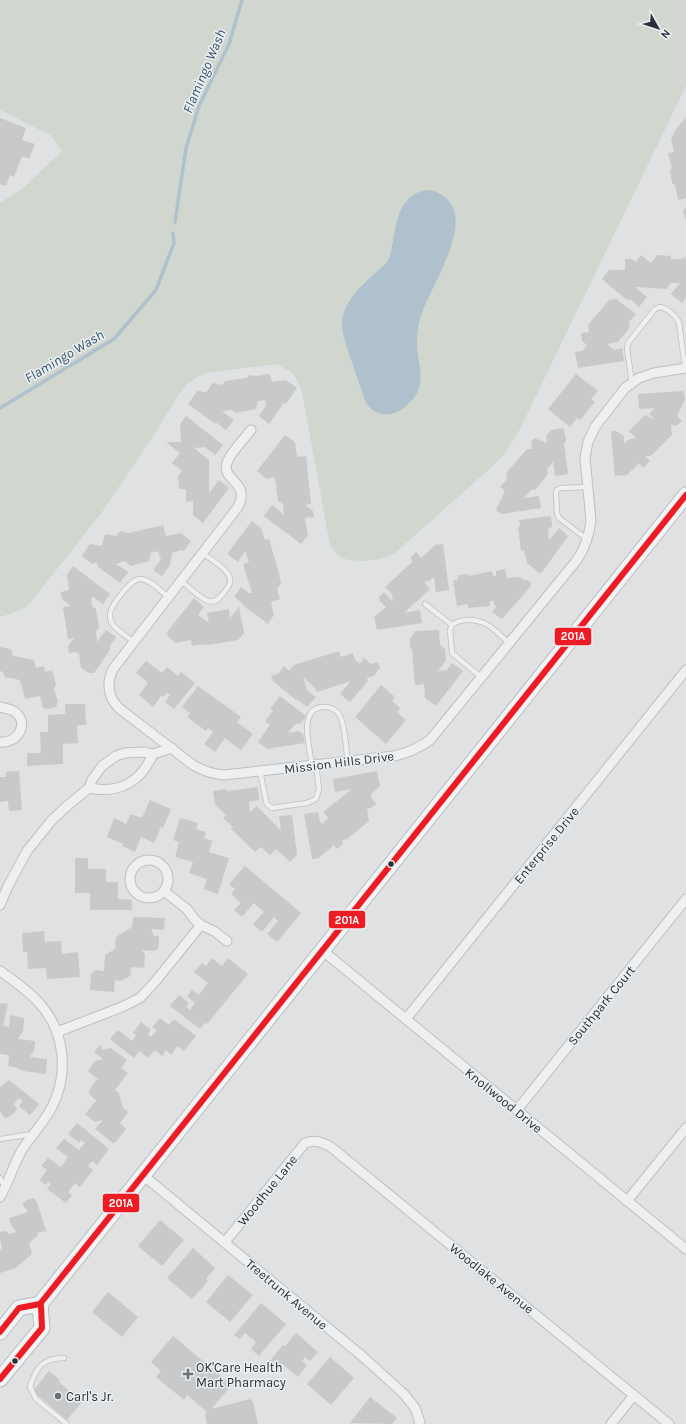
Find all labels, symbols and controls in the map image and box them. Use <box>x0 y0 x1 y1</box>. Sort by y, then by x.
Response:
north arrow <box>638 8 678 48</box>
water label: Flamingo Wash <box>179 27 230 116</box>
text: N <box>658 27 673 41</box>
water label: Flamingo Wash <box>22 326 107 387</box>
line badge: 201A <box>554 627 592 646</box>
text: 201A <box>561 630 585 643</box>
street label: Mission Hills Drive <box>283 748 395 777</box>
street label: Enterprise Drive <box>511 804 582 887</box>
unlabelled marker <box>386 859 396 869</box>
line badge: 201A <box>328 910 366 929</box>
text: 201A <box>335 914 359 927</box>
street label: Southpark Court <box>565 962 638 1048</box>
street label: Knollwood Drive <box>462 1065 546 1136</box>
street label: Woodhue Lane <box>234 1152 301 1229</box>
line badge: 201A <box>102 1193 140 1213</box>
text: 201A <box>109 1197 133 1210</box>
street label: Woodlake Avenue <box>447 1240 537 1317</box>
street label: Treetrunk Avenue <box>243 1256 331 1333</box>
unlabelled marker <box>10 1356 20 1366</box>
place label: OK'Care Health Mart Pharmacy <box>196 1360 286 1390</box>
marker: OK'Care Health Mart Pharmacy <box>183 1369 193 1379</box>
place label: Carl's Jr. <box>66 1389 113 1404</box>
marker: Carl's Jr. <box>53 1391 63 1401</box>

